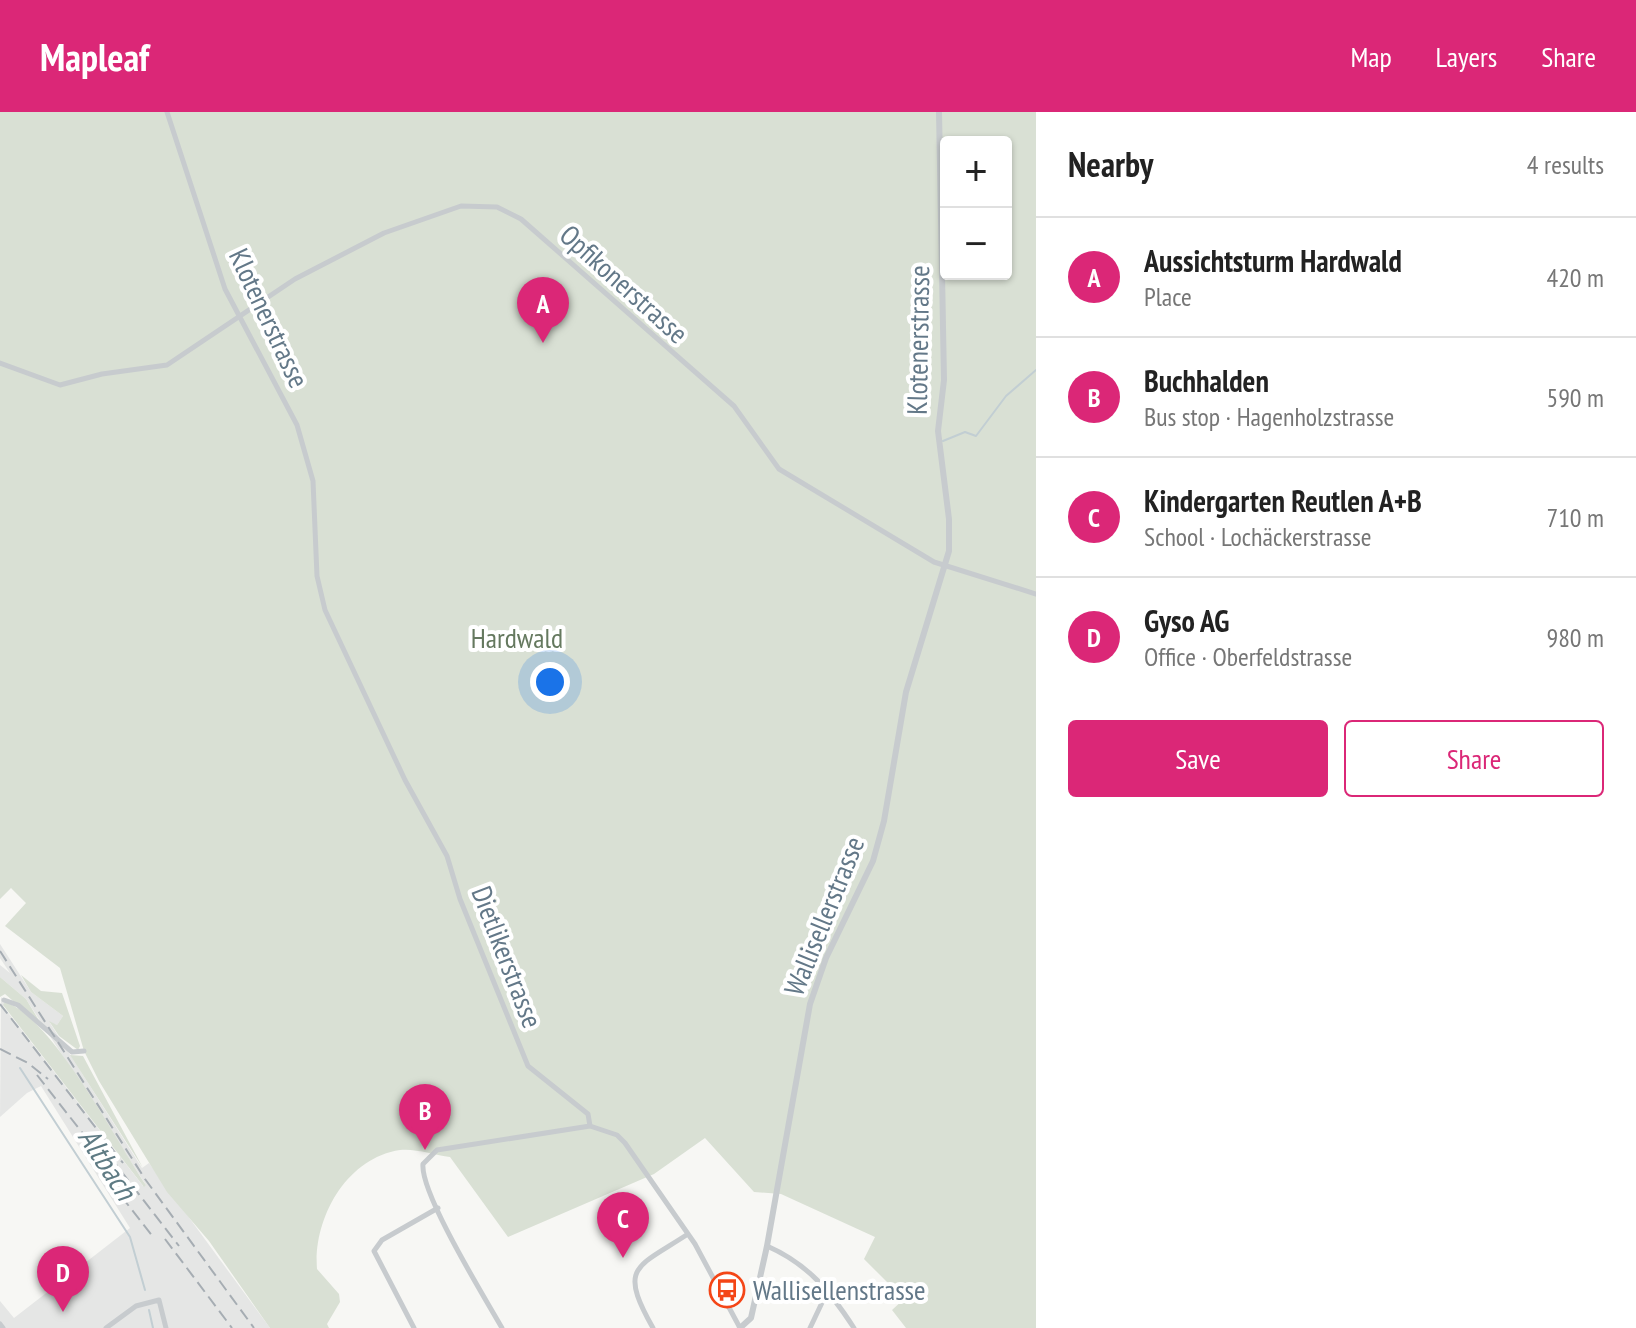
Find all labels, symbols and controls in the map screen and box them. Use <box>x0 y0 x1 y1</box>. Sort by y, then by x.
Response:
text: Mapleaf <box>40 32 149 81</box>
text: Map <box>1350 38 1392 75</box>
text: Layers <box>1436 38 1497 75</box>
text: Share <box>1541 38 1596 75</box>
map controls <box>940 136 1012 280</box>
button: + <box>940 136 1012 208</box>
text: Nearby <box>1068 142 1153 186</box>
text: 4 results <box>1527 148 1604 181</box>
button: − <box>940 208 1012 280</box>
street label: Opfikonerstrasse <box>552 216 696 351</box>
text: Aussichtsturm Hardwald <box>1144 241 1402 280</box>
street label: Klotenerstrasse <box>221 242 318 393</box>
text: A <box>1087 261 1101 294</box>
text: 420 m <box>1546 261 1604 294</box>
street label: Klotenerstrasse <box>898 265 937 415</box>
pin: A <box>517 277 569 343</box>
text: Place <box>1144 280 1192 313</box>
text: Buchhalden <box>1144 361 1269 400</box>
text: B <box>1088 381 1100 414</box>
text: 590 m <box>1546 381 1604 414</box>
text: Bus stop · Hagenholzstrasse <box>1144 400 1394 433</box>
text: Kindergarten Reutlen A+B <box>1144 481 1422 520</box>
text: C <box>1088 501 1100 534</box>
text: 710 m <box>1546 501 1604 534</box>
text: School · Lochäckerstrasse <box>1144 520 1372 553</box>
text: Gyso AG <box>1144 601 1229 640</box>
park label: Hardwald <box>471 619 563 656</box>
text: D <box>1087 621 1101 654</box>
text: 980 m <box>1546 621 1604 654</box>
text: Office · Oberfeldstrasse <box>1144 640 1352 673</box>
your location <box>530 662 570 702</box>
button: Save <box>1068 720 1328 797</box>
button: Share <box>1344 720 1604 797</box>
street label: Wallisellerstrasse <box>775 831 872 1001</box>
street label: Dietlikerstrasse <box>463 881 551 1033</box>
pin: B <box>399 1084 451 1150</box>
water label: Altbach <box>71 1120 147 1208</box>
pin: C <box>597 1192 649 1258</box>
pin: D <box>37 1246 89 1312</box>
bus stop icon: Wallisellenstrasse <box>708 1271 746 1309</box>
place label: Wallisellenstrasse <box>753 1271 926 1308</box>

